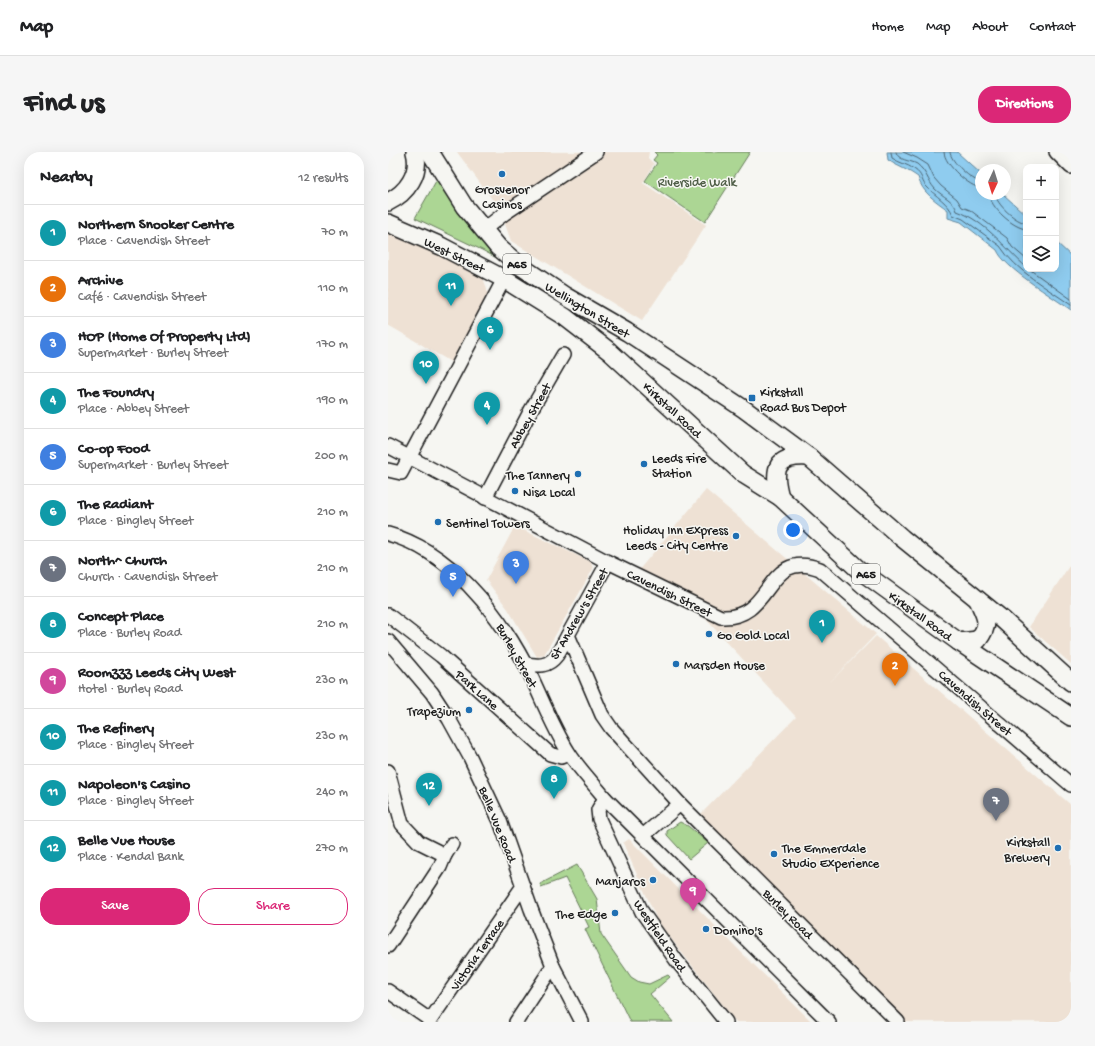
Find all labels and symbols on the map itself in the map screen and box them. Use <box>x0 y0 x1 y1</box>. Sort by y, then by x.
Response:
north arrow <box>975 164 1011 200</box>
marker: Grosvenor Casinos <box>497 169 507 179</box>
park label: Riverside Walk <box>658 176 738 191</box>
place label: Grosvenor Casinos <box>475 183 531 213</box>
street label: West Street <box>421 235 488 278</box>
road number: A65 <box>503 254 531 274</box>
pin: 11 <box>438 273 464 306</box>
street label: Wellington Street <box>542 280 633 343</box>
pin: 6 <box>477 317 503 350</box>
pin: 10 <box>413 351 439 384</box>
street label: Abbey Street <box>507 380 556 451</box>
street label: Kirkstall Road <box>639 380 705 443</box>
place label: Kirkstall Road Bus Depot <box>760 386 847 416</box>
pin: 4 <box>474 392 500 425</box>
marker: Kirkstall Road Bus Depot <box>747 393 757 403</box>
place label: Leeds Fire Station <box>652 452 707 482</box>
marker: Leeds Fire Station <box>639 459 649 469</box>
place label: The Tannery <box>505 469 571 484</box>
marker: The Tannery <box>573 469 583 479</box>
marker: Nisa Local <box>510 486 520 496</box>
place label: Nisa Local <box>523 486 576 501</box>
marker: Sentinel Towers <box>433 517 443 527</box>
place label: Sentinel Towers <box>446 517 531 532</box>
your location <box>783 520 803 540</box>
place label: Holiday Inn Express Leeds - City Centre <box>623 524 729 554</box>
marker: Holiday Inn Express Leeds - City Centre <box>731 531 741 541</box>
pin: 3 <box>503 551 529 584</box>
pin: 5 <box>440 564 466 597</box>
street label: St Andrew's Street <box>548 564 613 663</box>
road number: A65 <box>852 564 880 584</box>
street label: Cavendish Street <box>624 567 715 622</box>
street label: Kirkstall Road <box>885 589 955 646</box>
pin: 1 <box>809 610 835 643</box>
street label: Burley Street <box>492 621 540 692</box>
marker: Go Gold Local <box>704 629 714 639</box>
place label: Go Gold Local <box>717 629 790 644</box>
pin: 2 <box>882 653 908 686</box>
marker: Marsden House <box>671 659 681 669</box>
place label: Marsden House <box>684 659 765 674</box>
street label: Park Lane <box>451 667 501 714</box>
street label: Cavendish Street <box>934 668 1016 741</box>
place label: Trapezium <box>406 705 461 720</box>
marker: Trapezium <box>464 705 474 715</box>
pin: 8 <box>541 766 567 799</box>
pin: 12 <box>416 773 442 806</box>
street label: Belle Vue Road <box>474 784 519 866</box>
pin: 7 <box>983 788 1009 821</box>
place label: Kirkstall Brewery <box>1003 836 1051 866</box>
place label: The Emmerdale Studio Experience <box>781 842 879 872</box>
marker: Kirkstall Brewery <box>1053 843 1063 853</box>
marker: The Emmerdale Studio Experience <box>769 849 779 859</box>
place label: Manjaros <box>595 875 646 890</box>
marker: Manjaros <box>648 875 658 885</box>
pin: 9 <box>680 878 706 911</box>
street label: Burley Road <box>758 886 816 944</box>
street label: Westfield Road <box>629 898 689 976</box>
place label: The Edge <box>554 908 607 923</box>
marker: The Edge <box>610 908 620 918</box>
street label: Victoria Terrace <box>447 917 508 995</box>
marker: Domino's <box>701 924 711 934</box>
place label: Domino's <box>713 924 763 939</box>

